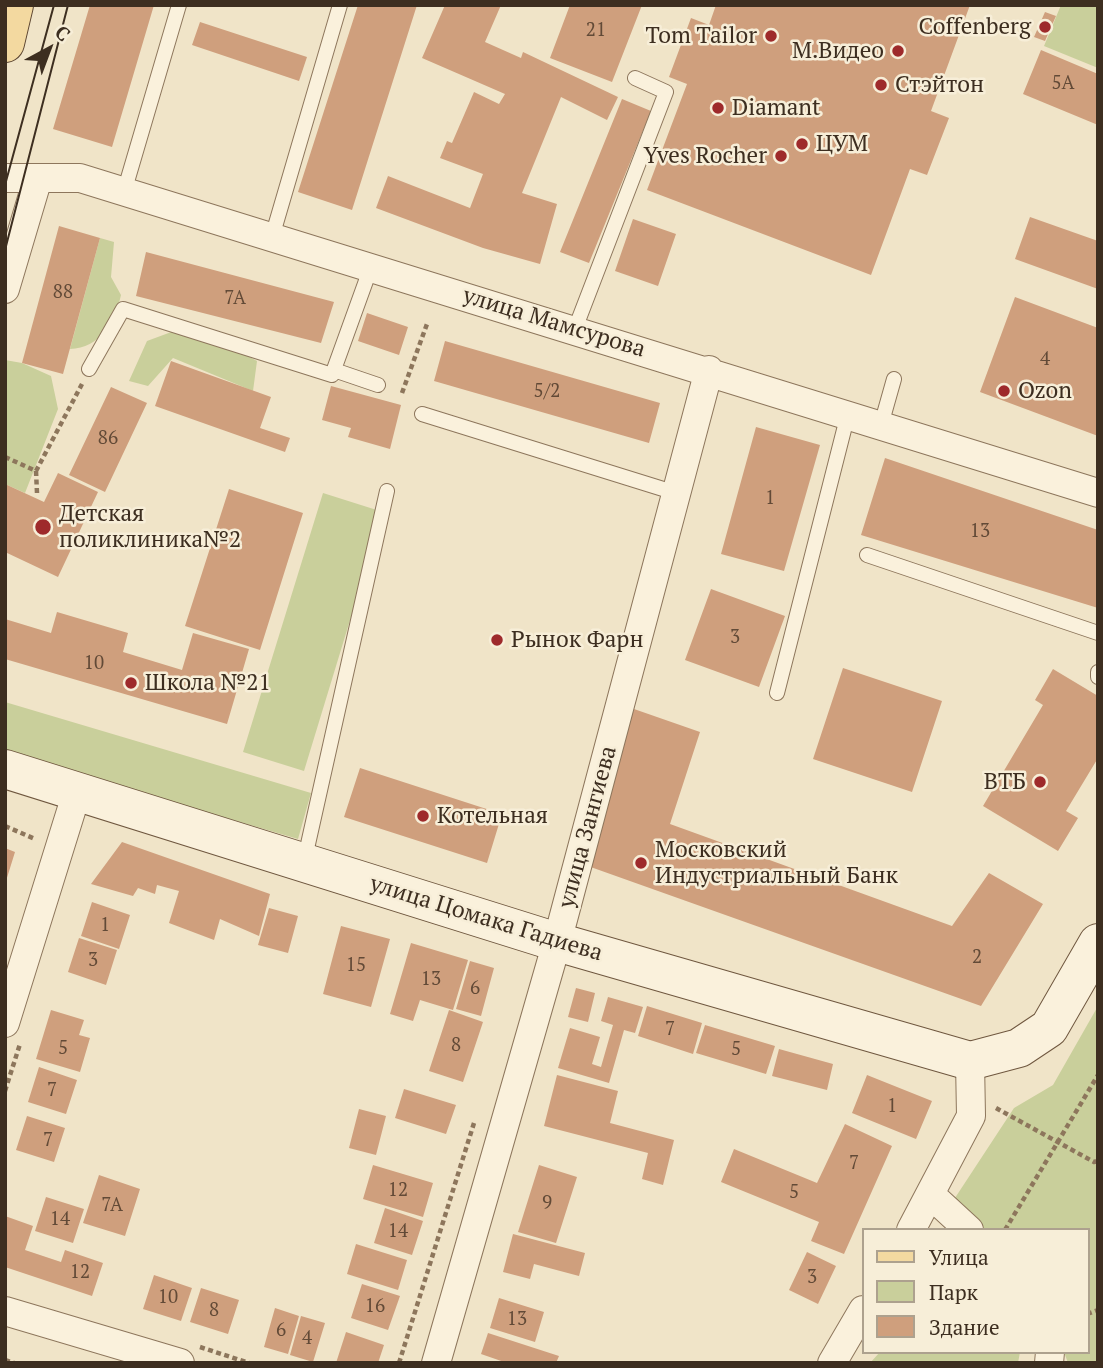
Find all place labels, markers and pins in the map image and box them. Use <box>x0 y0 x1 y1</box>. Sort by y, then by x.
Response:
place label: Coffenberg <box>918 13 1031 41</box>
marker: Coffenberg <box>1037 19 1053 35</box>
place label: Tom Tailor <box>645 22 757 50</box>
marker: Tom Tailor <box>763 28 779 44</box>
place label: М.Видео <box>792 37 884 65</box>
marker: М.Видео <box>890 43 906 59</box>
place label: Стэйтон <box>895 71 984 99</box>
marker: Стэйтон <box>873 77 889 93</box>
place label: Diamant <box>732 94 820 122</box>
marker: Diamant <box>710 100 726 116</box>
place label: ЦУМ <box>816 130 868 158</box>
marker: ЦУМ <box>794 136 810 152</box>
place label: Yves Rocher <box>644 142 767 170</box>
marker: Yves Rocher <box>773 148 789 164</box>
place label: Ozon <box>1018 377 1072 405</box>
marker: Ozon <box>996 383 1012 399</box>
place label: Детская поликлиника№2 <box>59 500 241 554</box>
marker: Детская поликлиника№2 <box>33 517 53 537</box>
place label: Рынок Фарн <box>511 626 643 654</box>
marker: Рынок Фарн <box>489 632 505 648</box>
place label: Школа №21 <box>145 669 271 697</box>
marker: Школа №21 <box>123 675 139 691</box>
place label: ВТБ <box>984 768 1026 796</box>
marker: ВТБ <box>1032 774 1048 790</box>
place label: Котельная <box>437 802 548 830</box>
marker: Котельная <box>415 808 431 824</box>
place label: Московский Индустриальный Банк <box>655 836 898 890</box>
marker: Московский Индустриальный Банк <box>633 855 649 871</box>

